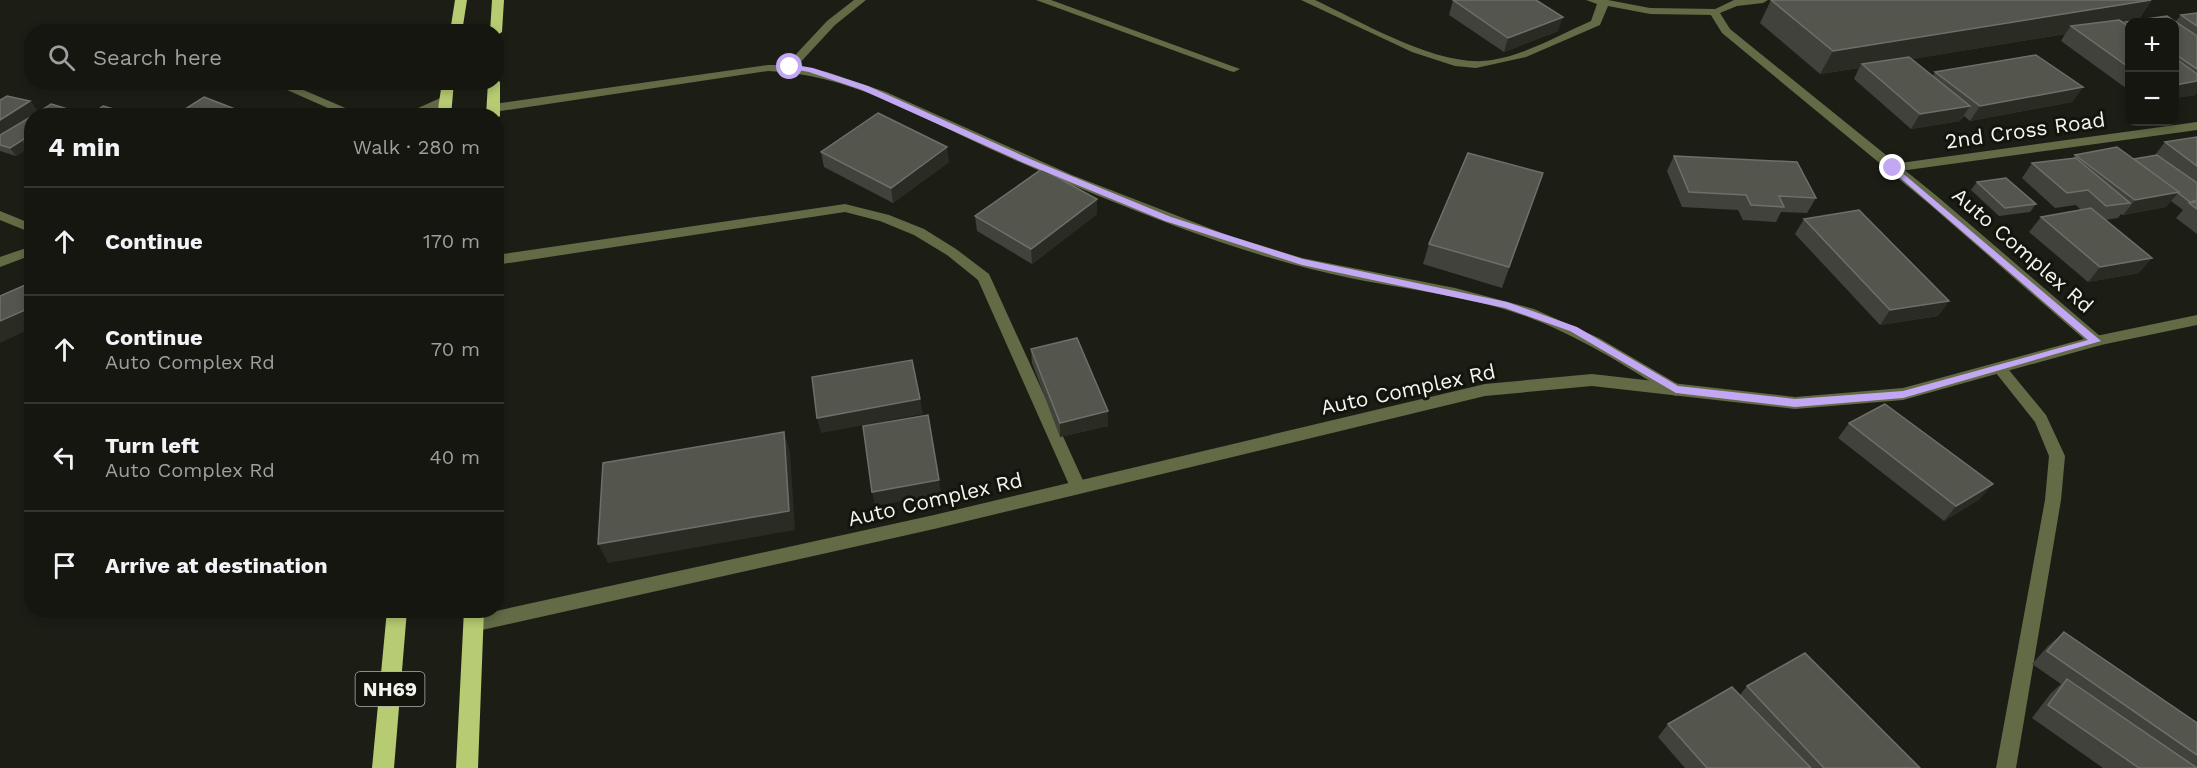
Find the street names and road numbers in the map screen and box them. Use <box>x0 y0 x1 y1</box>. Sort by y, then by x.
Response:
street label: 2nd Cross Road <box>1943 106 2107 154</box>
street label: Auto Complex Rd <box>1948 182 2098 318</box>
street label: Auto Complex Rd <box>1318 358 1498 420</box>
street label: Auto Complex Rd <box>845 467 1025 531</box>
road number: NH69 <box>356 672 424 706</box>

